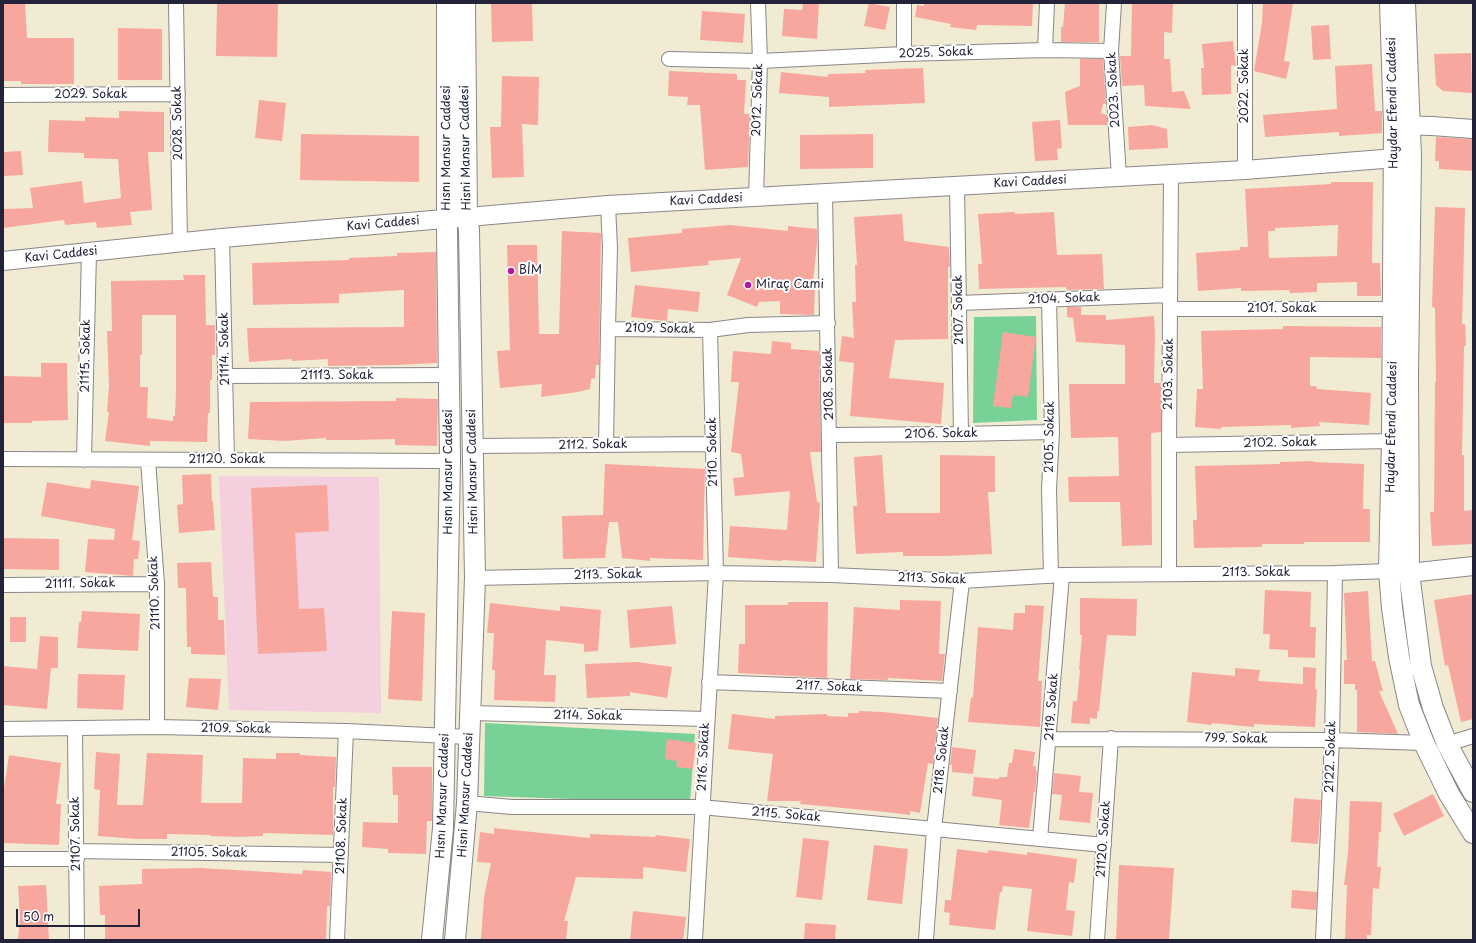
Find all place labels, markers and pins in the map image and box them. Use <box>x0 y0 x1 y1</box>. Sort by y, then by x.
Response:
place label: BİM <box>519 264 542 278</box>
marker: BİM <box>506 266 516 276</box>
place label: Miraç Cami <box>756 278 824 292</box>
marker: Miraç Cami <box>743 280 753 290</box>

